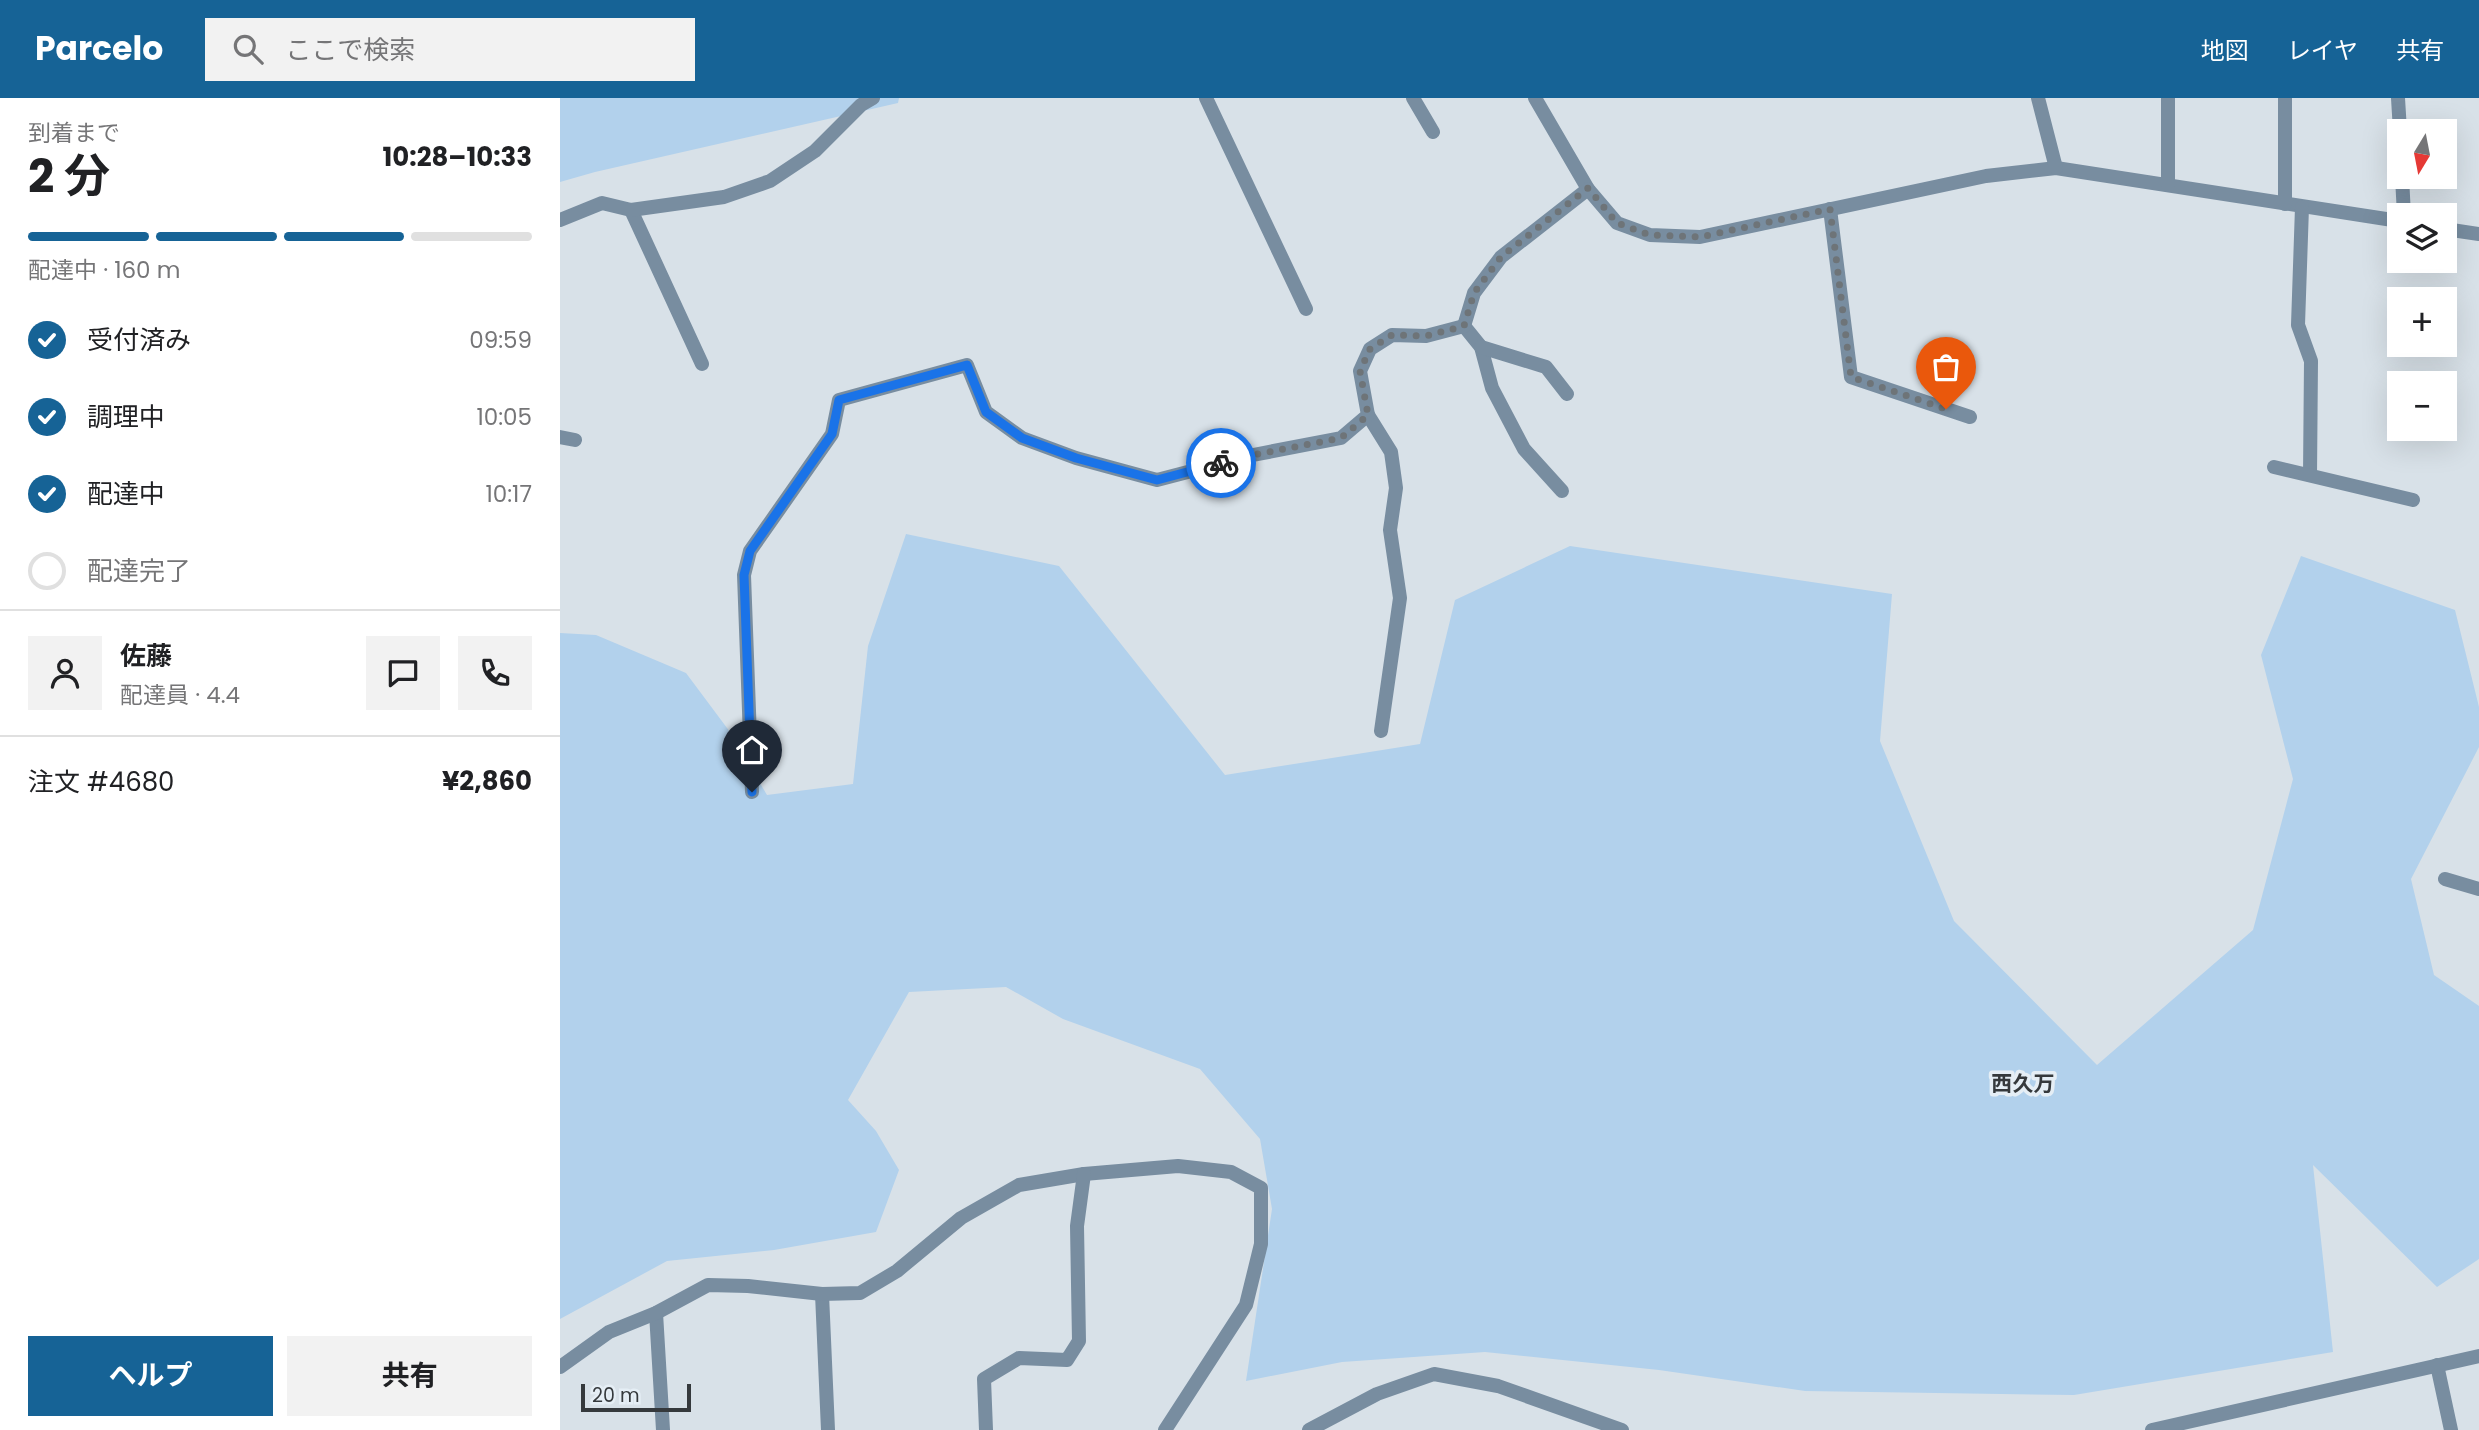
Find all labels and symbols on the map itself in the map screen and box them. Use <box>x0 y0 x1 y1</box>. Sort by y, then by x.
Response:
north arrow <box>2387 119 2457 189</box>
pin <box>1916 337 1976 409</box>
courier <box>1186 428 1256 498</box>
pin <box>722 720 782 792</box>
district label: 西久万 <box>1992 1069 2055 1098</box>
scale bar <box>581 1381 691 1413</box>

